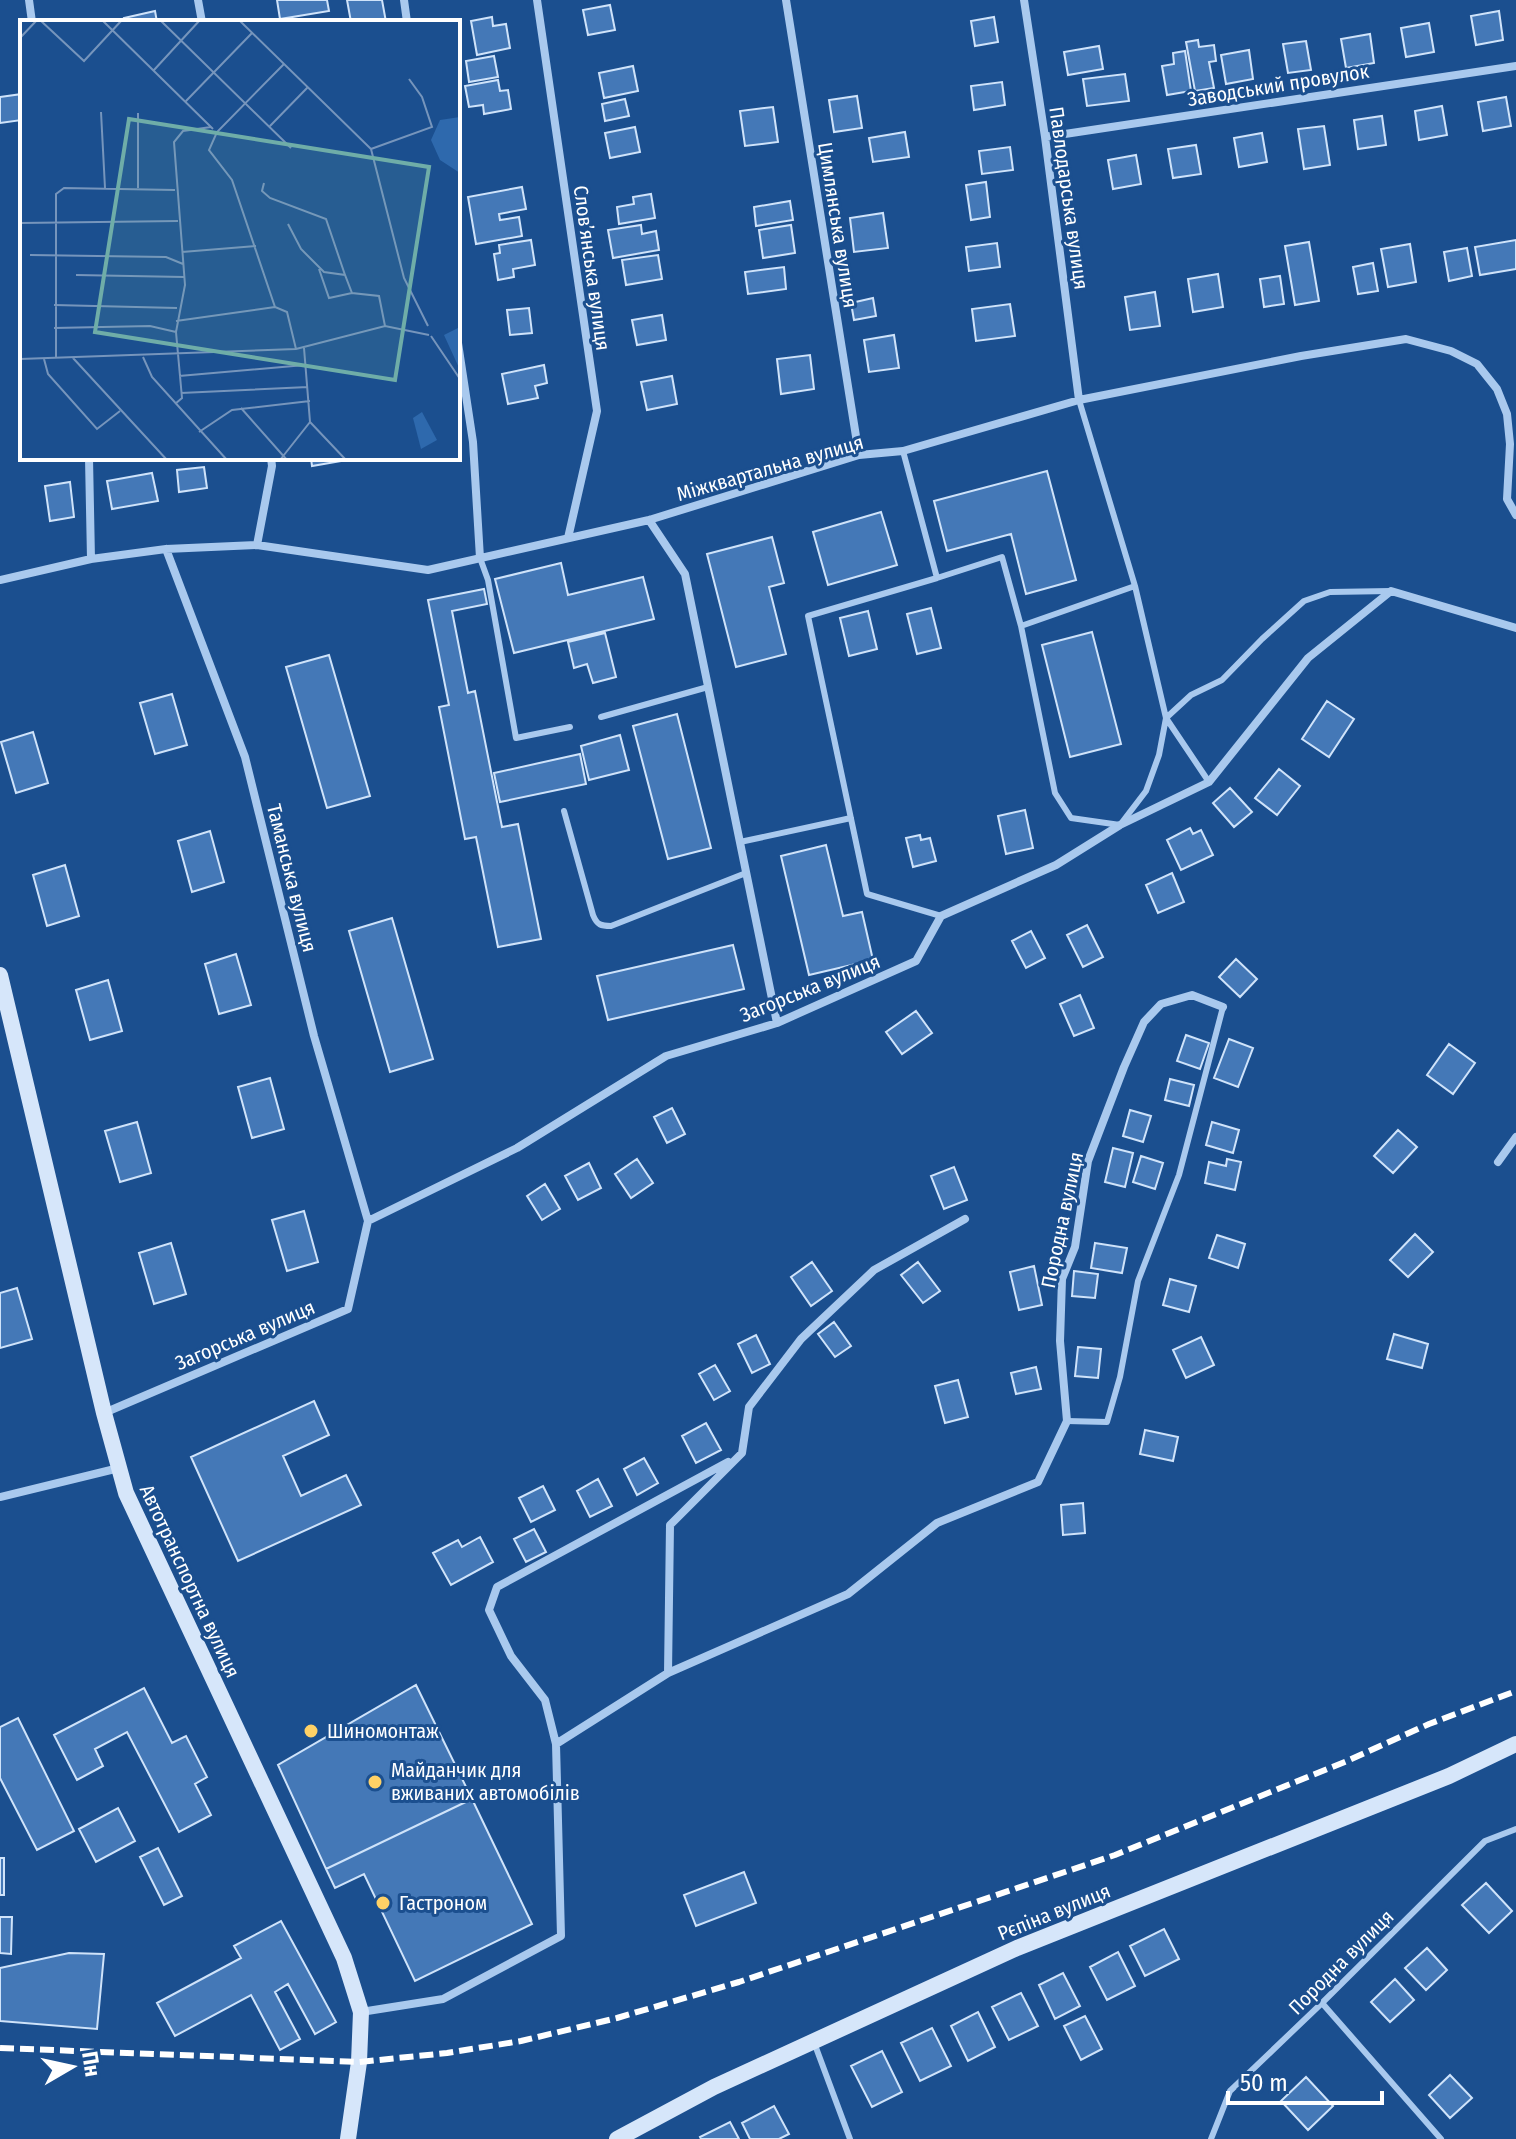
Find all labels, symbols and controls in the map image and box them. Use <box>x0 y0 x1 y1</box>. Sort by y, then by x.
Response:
inset map <box>20 20 460 460</box>
street label: Заводський провулок <box>1186 59 1371 111</box>
street label: Павлодарська вулиця <box>1044 105 1094 291</box>
street label: Цимлянська вулиця <box>813 141 863 309</box>
street label: Слов’янська вулиця <box>569 184 615 352</box>
street label: Міжквартальна вулиця <box>674 430 866 506</box>
street label: Таманська вулиця <box>262 801 322 955</box>
street label: Загорська вулиця <box>736 949 884 1027</box>
street label: Породна вулиця <box>1036 1150 1088 1290</box>
street label: Загорська вулиця <box>172 1295 318 1375</box>
street label: Автотранспортна вулиця <box>135 1481 245 1681</box>
place label: Шиномонтаж <box>327 1719 439 1743</box>
marker: Шиномонтаж <box>302 1722 320 1740</box>
place label: Майданчик для вживаних автомобілів <box>391 1758 580 1805</box>
marker: Майданчик для вживаних автомобілів <box>366 1773 384 1791</box>
street label: Рєпіна вулиця <box>994 1879 1114 1945</box>
place label: Гастроном <box>399 1891 487 1915</box>
marker: Гастроном <box>374 1894 392 1912</box>
street label: Породна вулиця <box>1283 1904 1399 2020</box>
north arrow <box>32 2027 112 2107</box>
text: Пн <box>76 2050 107 2078</box>
scale bar <box>1228 2055 1382 2105</box>
text: 50 m <box>1240 2069 1288 2097</box>

